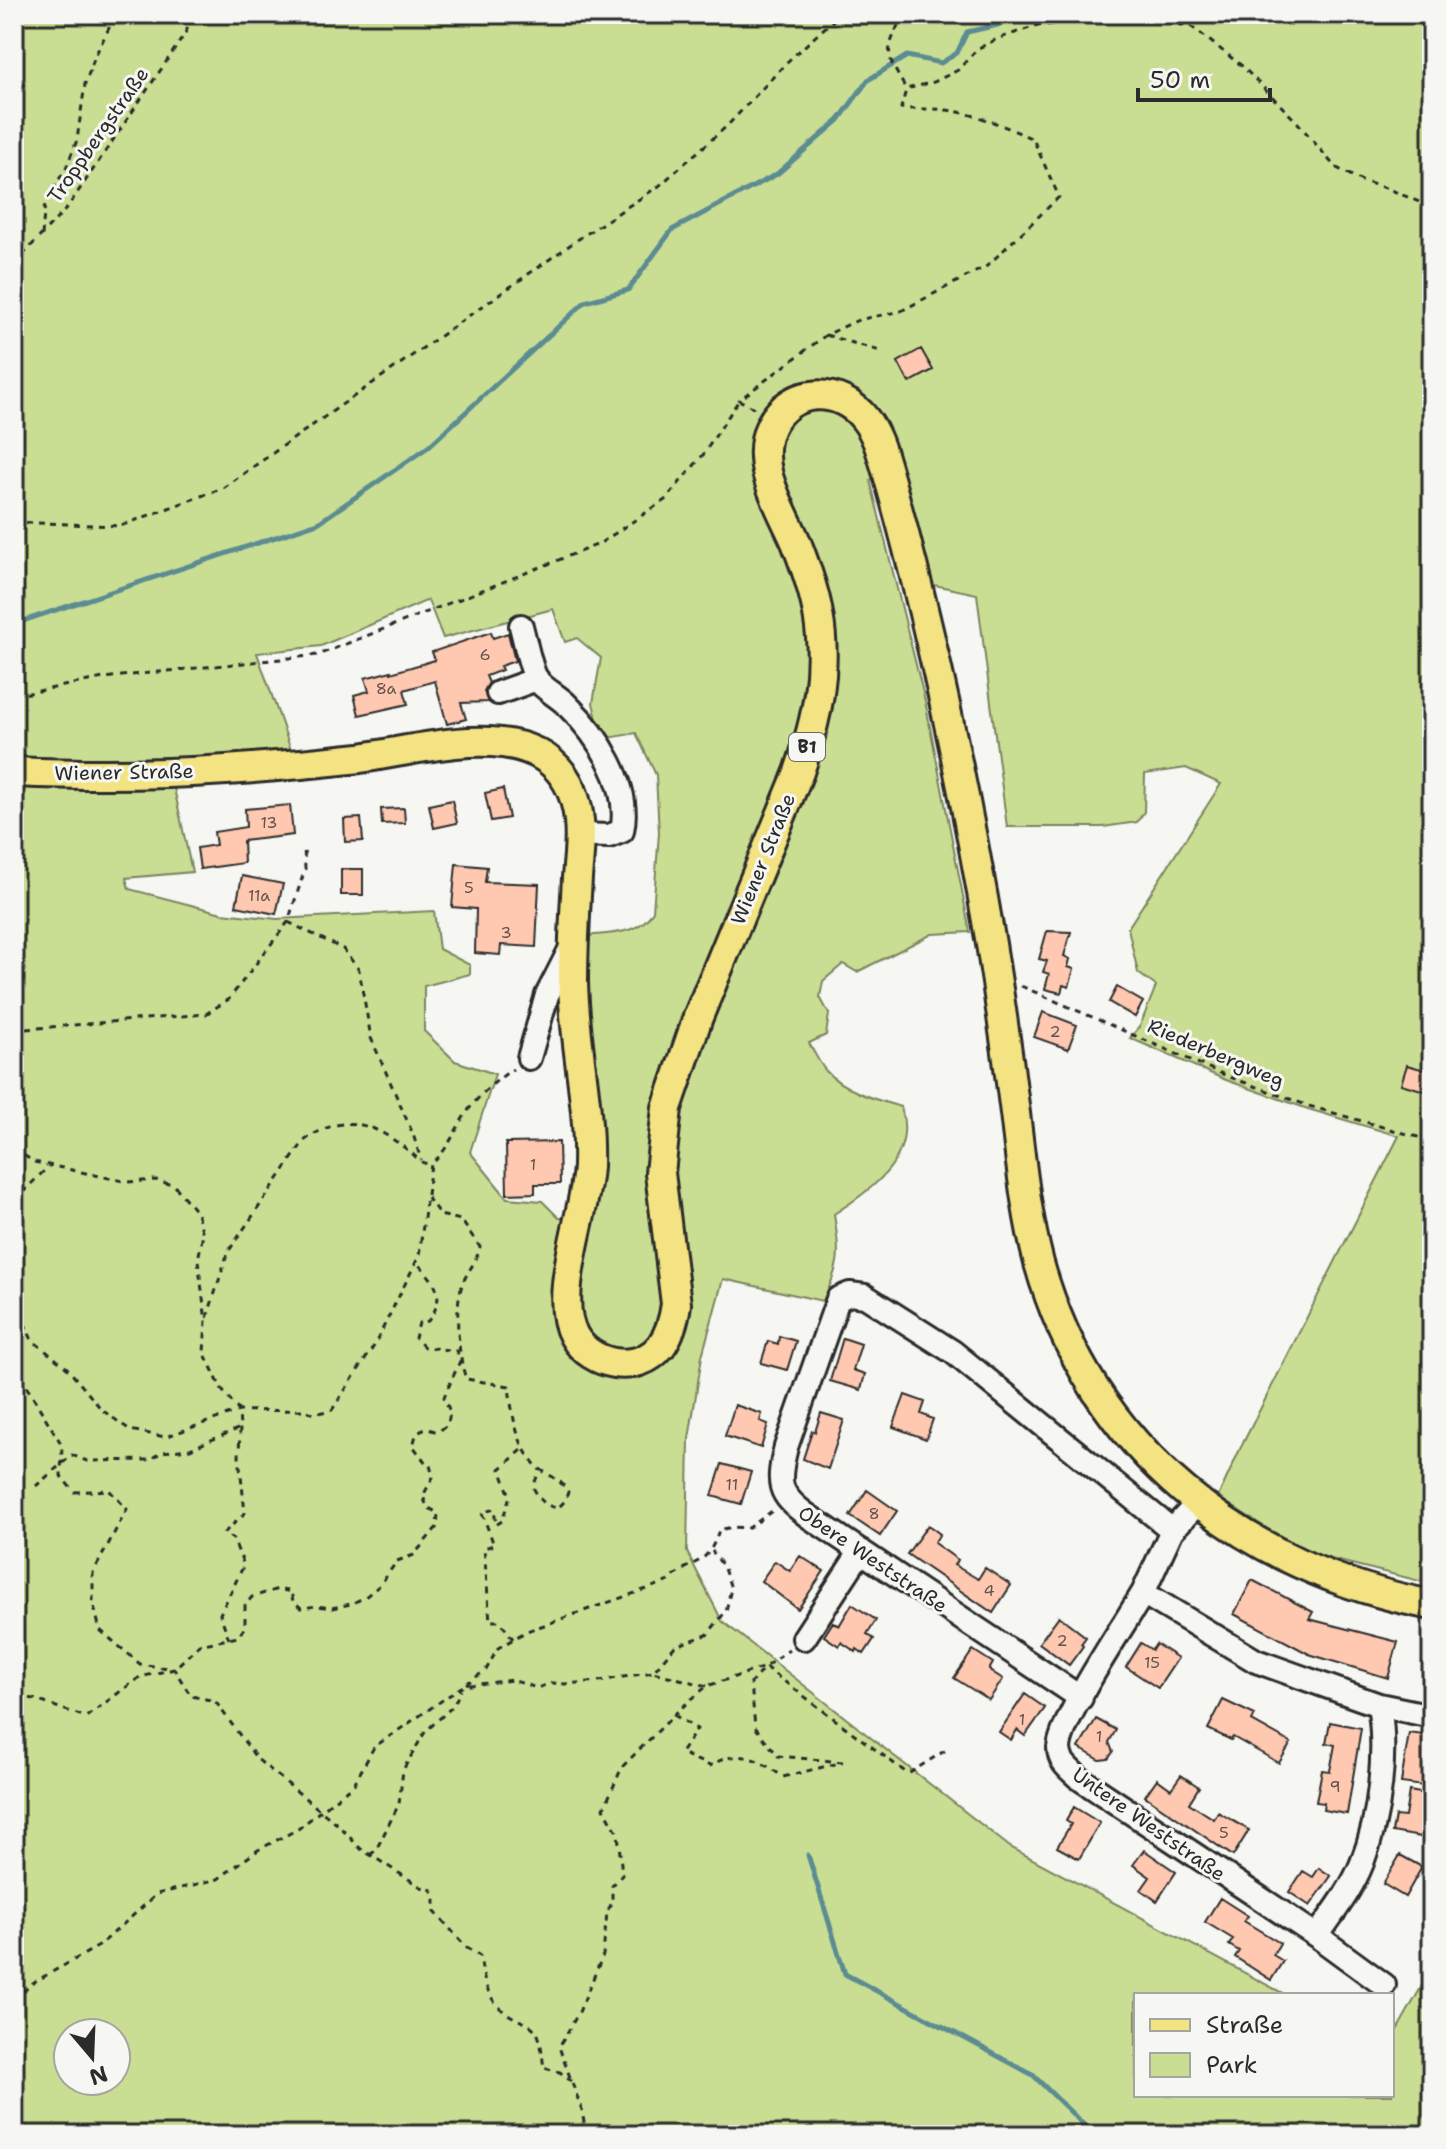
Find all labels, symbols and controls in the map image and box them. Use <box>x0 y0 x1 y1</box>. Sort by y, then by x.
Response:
scale bar <box>1138 52 1270 102</box>
street label: Troppbergstraße <box>41 62 155 208</box>
text: 50 m <box>1150 64 1210 96</box>
house number: 6 <box>479 644 491 665</box>
house number: 8a <box>376 678 396 699</box>
road number: B1 <box>789 733 825 761</box>
street label: Wiener Straße <box>54 758 194 786</box>
street label: Wiener Straße <box>725 789 801 929</box>
house number: 13 <box>260 812 278 833</box>
house number: 5 <box>464 877 474 898</box>
house number: 11a <box>248 885 270 906</box>
house number: 3 <box>500 922 512 943</box>
street label: Riederbergweg <box>1144 1012 1288 1094</box>
house number: 2 <box>1049 1021 1061 1042</box>
house number: 1 <box>530 1154 536 1175</box>
house number: 11 <box>726 1474 738 1495</box>
street label: Obere Weststraße <box>793 1499 953 1619</box>
house number: 8 <box>868 1503 880 1524</box>
house number: 4 <box>983 1580 995 1601</box>
house number: 2 <box>1056 1630 1068 1651</box>
house number: 15 <box>1144 1652 1160 1673</box>
house number: 1 <box>1019 1709 1025 1730</box>
house number: 1 <box>1096 1726 1102 1747</box>
street label: Untere Weststraße <box>1067 1761 1231 1887</box>
house number: 9 <box>1329 1776 1341 1797</box>
house number: 5 <box>1219 1822 1229 1843</box>
legend <box>1134 1993 1394 2097</box>
text: Straße <box>1206 2009 1283 2041</box>
north arrow <box>52 2017 132 2097</box>
text: Park <box>1206 2049 1258 2081</box>
text: N <box>85 2059 111 2092</box>

